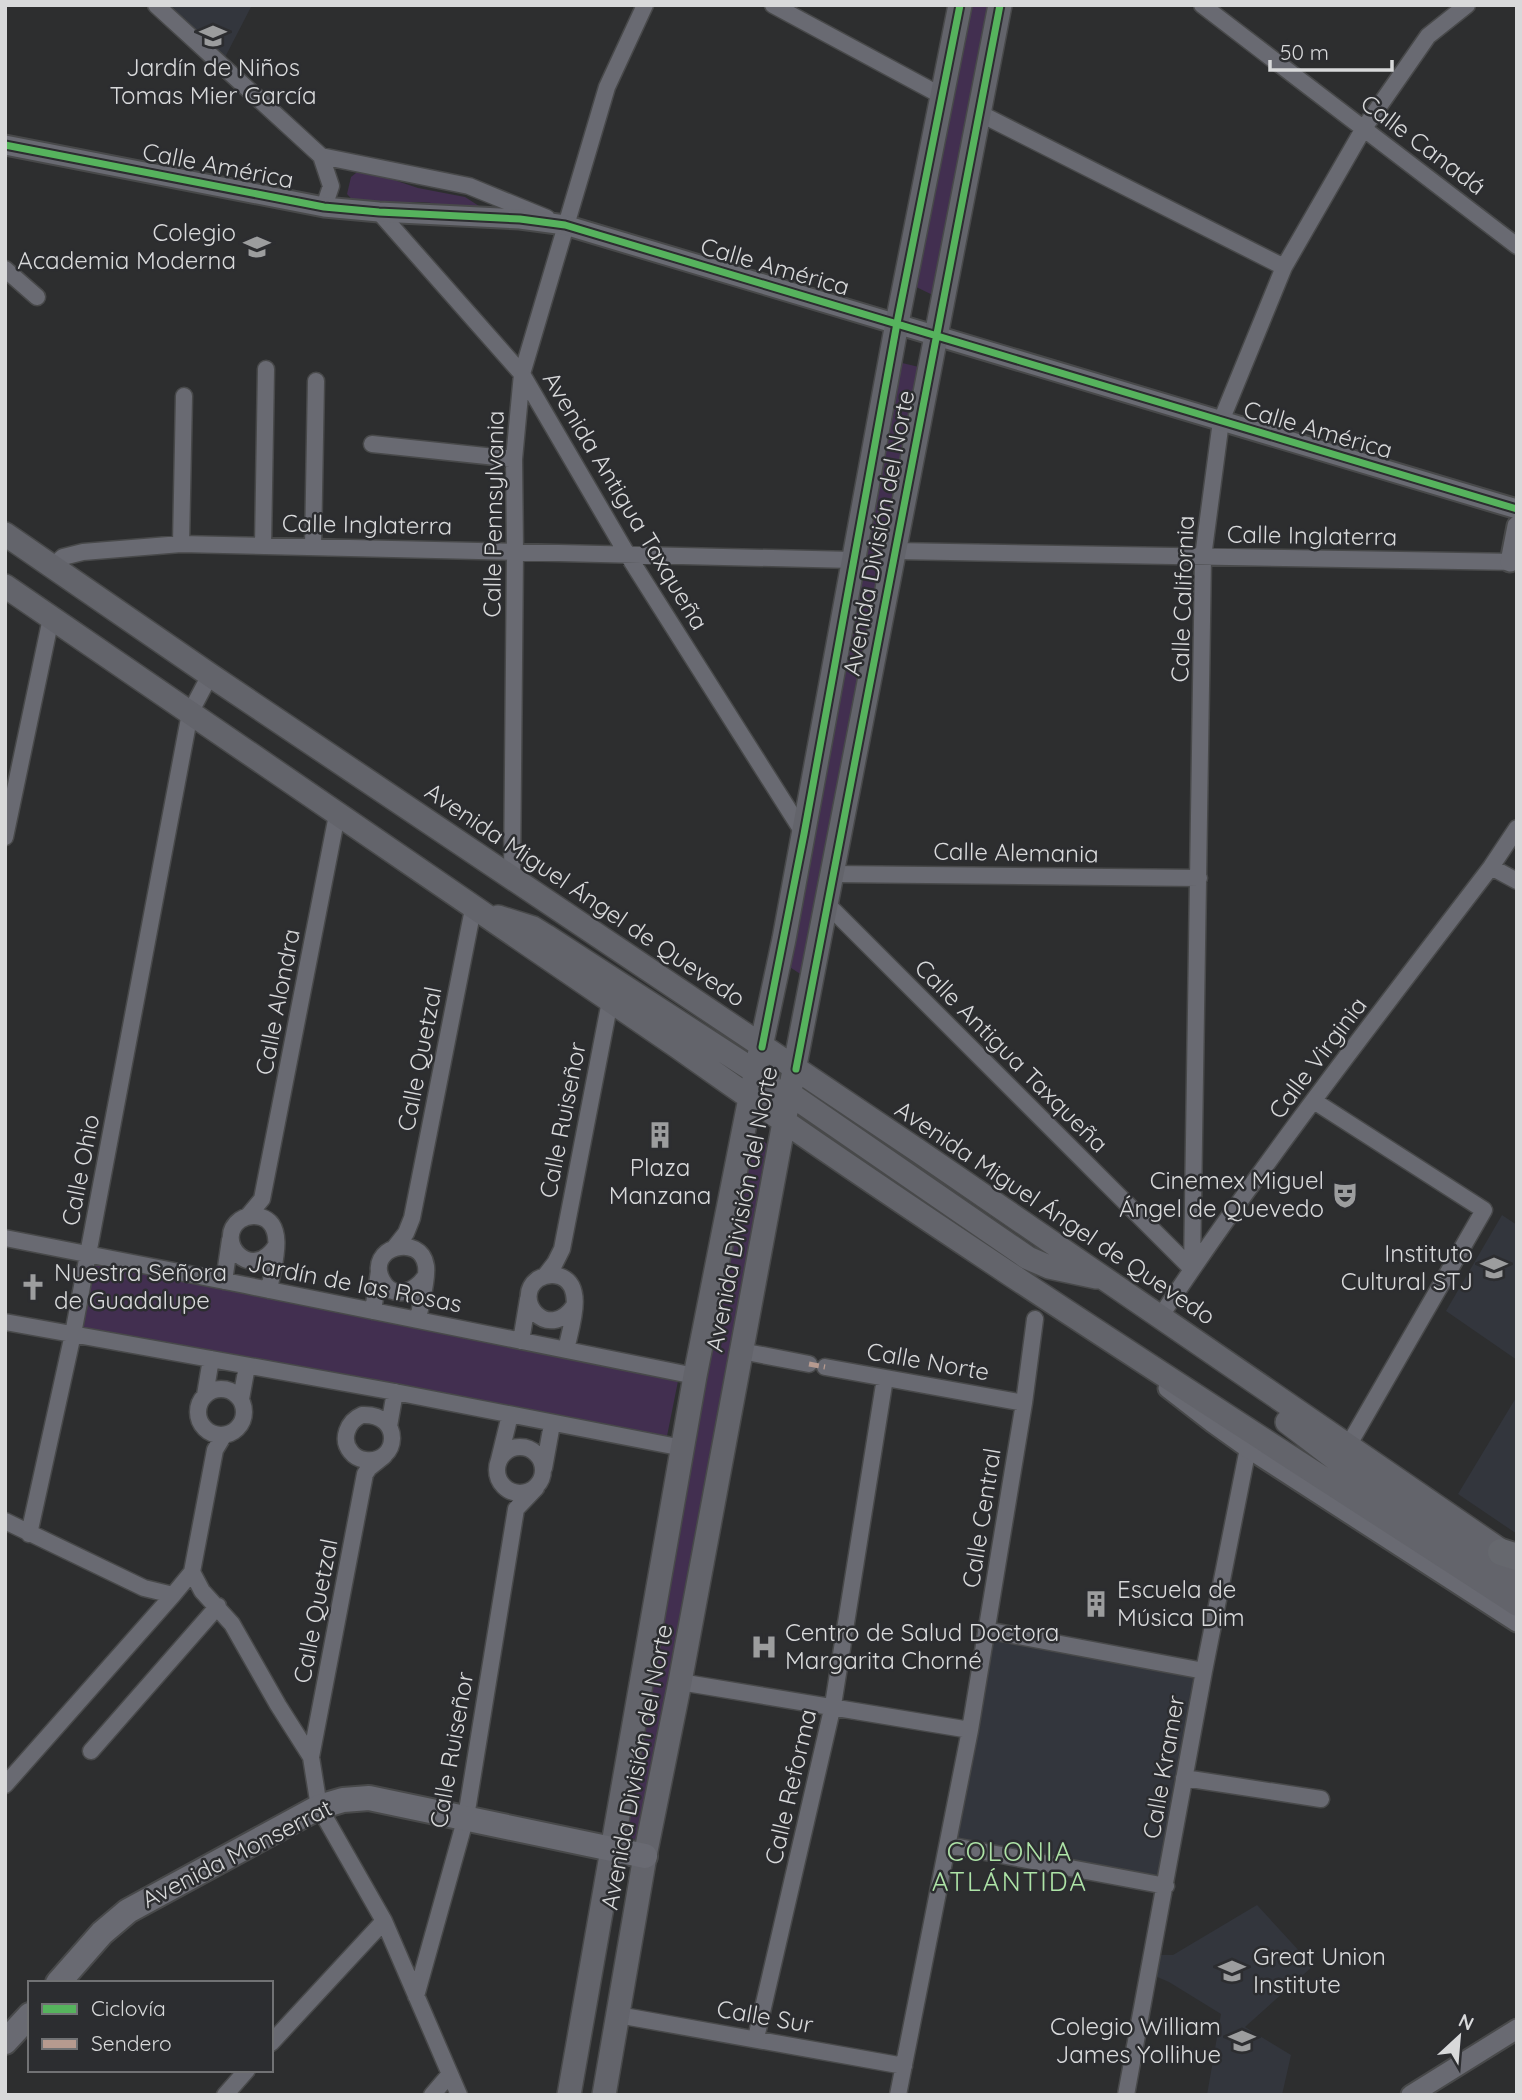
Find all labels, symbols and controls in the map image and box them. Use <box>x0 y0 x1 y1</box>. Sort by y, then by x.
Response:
school or university icon: Jardín de Niños Tomas Mier García <box>198 21 228 51</box>
scale bar <box>1270 28 1392 72</box>
text: 50 m <box>1280 39 1329 65</box>
place label: Jardín de Niños Tomas Mier García <box>109 52 317 110</box>
street label: Calle Canadá <box>1355 87 1492 201</box>
street label: Calle América <box>140 136 296 194</box>
place label: Colegio Academia Moderna <box>17 217 236 275</box>
street label: Calle América <box>697 230 853 302</box>
school or university icon: Colegio Academia Moderna <box>242 232 272 262</box>
street label: Avenida Antigua Taxqueña <box>537 366 715 635</box>
street label: Avenida División del Norte <box>836 388 920 678</box>
street label: Calle América <box>1240 393 1396 465</box>
street label: Calle Pennsylvania <box>476 410 510 618</box>
street label: Calle Inglaterra <box>282 508 452 540</box>
street label: Calle California <box>1164 515 1200 683</box>
street label: Calle Inglaterra <box>1227 519 1397 551</box>
street label: Avenida Miguel Ángel de Quevedo <box>420 776 751 1013</box>
street label: Calle Alemania <box>933 836 1099 868</box>
street label: Calle Alondra <box>248 926 306 1077</box>
street label: Calle Antigua Taxqueña <box>909 952 1115 1158</box>
street label: Calle Quetzal <box>390 984 448 1134</box>
street label: Calle Virginia <box>1262 991 1373 1124</box>
street label: Calle Ruiseñor <box>532 1039 592 1200</box>
street label: Avenida División del Norte <box>699 1064 783 1354</box>
street label: Avenida Miguel Ángel de Quevedo <box>890 1094 1221 1331</box>
street label: Calle Ohio <box>55 1112 106 1228</box>
building icon: Plaza Manzana <box>645 1120 675 1150</box>
place label: Plaza Manzana <box>609 1152 711 1210</box>
place label: Cinemex Miguel Ángel de Quevedo <box>1119 1165 1324 1223</box>
theatre icon: Cinemex Miguel Ángel de Quevedo <box>1330 1180 1360 1210</box>
place label: Instituto Cultural STJ <box>1341 1238 1473 1296</box>
street label: Jardín de las Rosas <box>246 1248 465 1318</box>
school or university icon: Instituto Cultural STJ <box>1479 1253 1509 1283</box>
place label: Nuestra Señora de Guadalupe <box>54 1257 227 1315</box>
church icon: Nuestra Señora de Guadalupe <box>18 1272 48 1302</box>
street label: Calle Norte <box>865 1335 992 1387</box>
street label: Calle Central <box>955 1446 1007 1590</box>
street label: Calle Quetzal <box>286 1536 344 1686</box>
place label: Escuela de Música Dim <box>1117 1574 1245 1632</box>
building icon: Escuela de Música Dim <box>1081 1589 1111 1619</box>
place label: Centro de Salud Doctora Margarita Chorné <box>785 1617 1059 1675</box>
street label: Avenida División del Norte <box>594 1622 678 1912</box>
hospital icon: Centro de Salud Doctora Margarita Chorné <box>749 1632 779 1662</box>
street label: Calle Ruiseñor <box>423 1669 480 1830</box>
street label: Calle Kramer <box>1136 1693 1190 1841</box>
street label: Calle Reforma <box>758 1706 822 1867</box>
street label: Avenida Monserrat <box>136 1792 337 1914</box>
district label: COLONIA ATLÁNTIDA <box>932 1835 1088 1898</box>
place label: Great Union Institute <box>1253 1941 1386 1999</box>
school or university icon: Great Union Institute <box>1217 1956 1247 1986</box>
legend <box>28 1981 273 2072</box>
street label: Calle Sur <box>715 1993 816 2039</box>
text: Ciclovía <box>91 1995 166 2021</box>
north arrow <box>1424 2002 1494 2072</box>
text: N <box>1455 2008 1478 2036</box>
place label: Colegio William James Yollihue <box>1050 2011 1221 2069</box>
school or university icon: Colegio William James Yollihue <box>1227 2026 1257 2056</box>
text: Sendero <box>91 2030 172 2056</box>

